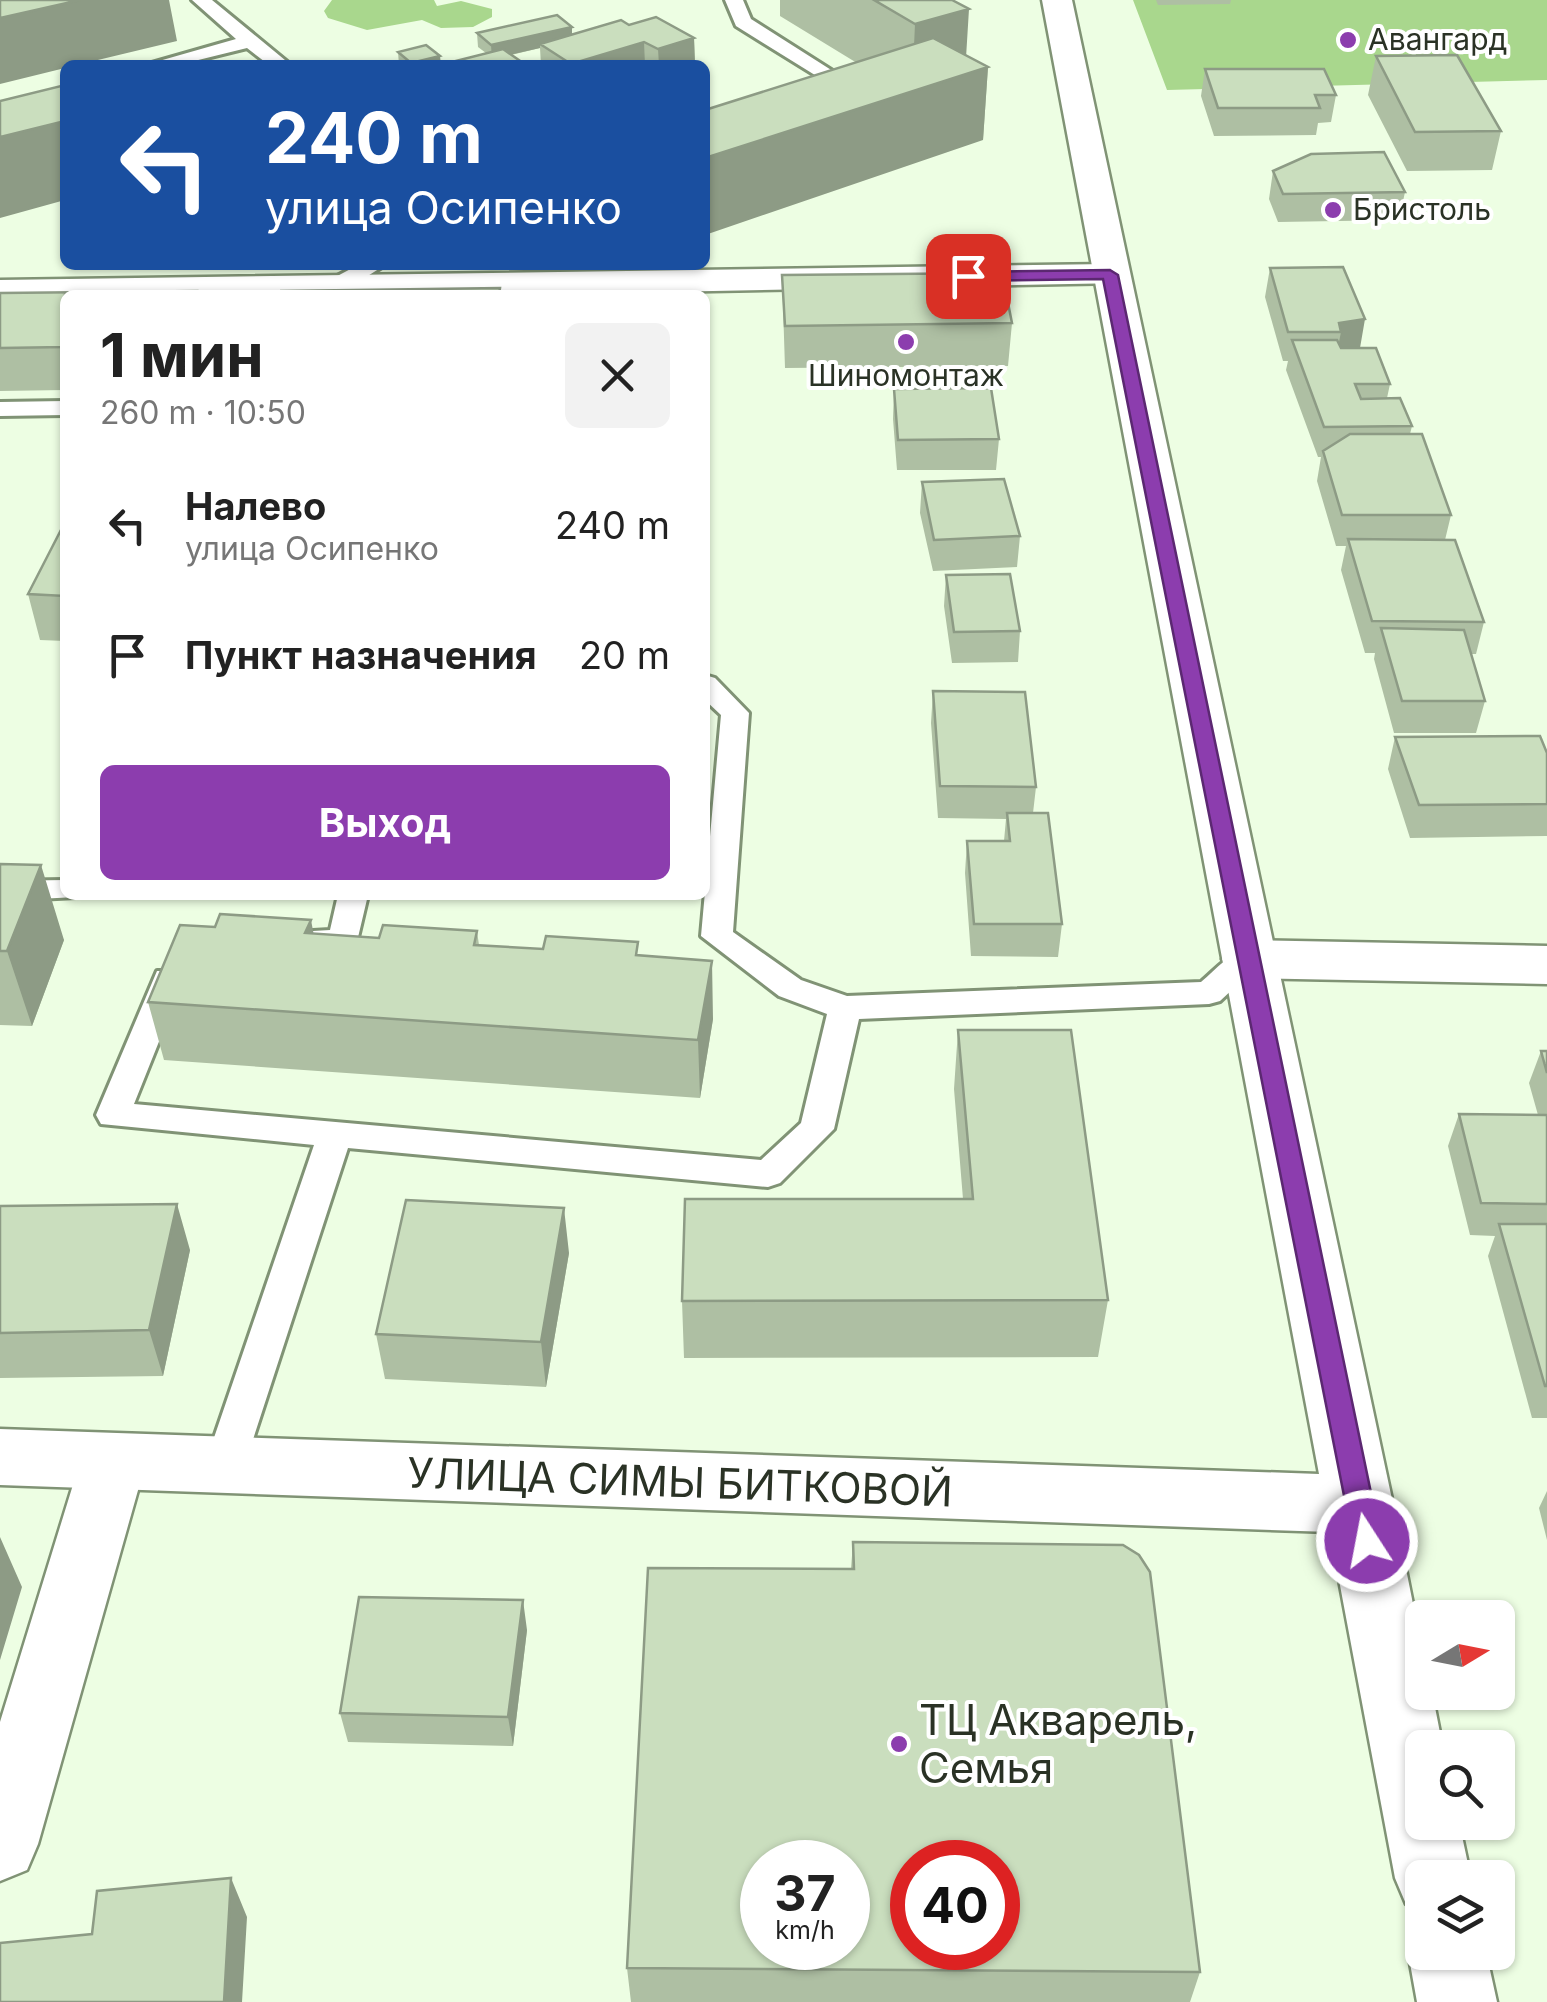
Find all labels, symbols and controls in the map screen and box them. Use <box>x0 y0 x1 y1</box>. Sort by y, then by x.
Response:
place label: Авангард <box>1368 21 1507 57</box>
marker: Авангард <box>1337 29 1359 51</box>
text: 240 m <box>265 95 483 180</box>
icon: left <box>100 100 230 230</box>
text: улица Осипенко <box>265 180 622 235</box>
place label: Бристоль <box>1353 191 1491 227</box>
marker: Бристоль <box>1322 199 1344 221</box>
pin <box>926 234 1011 319</box>
icon: arrive <box>941 249 996 304</box>
text: 1 мин <box>100 319 264 391</box>
button: close <box>565 323 670 428</box>
marker: Шиномонтаж <box>895 331 917 353</box>
place label: Шиномонтаж <box>808 357 1004 393</box>
text: 260 m · 10:50 <box>100 393 306 432</box>
text: Налево <box>185 483 326 529</box>
icon: left <box>100 498 155 553</box>
text: 240 m <box>555 502 670 548</box>
text: улица Осипенко <box>185 529 439 568</box>
icon: arrive <box>100 628 155 683</box>
text: Пункт назначения <box>185 632 537 678</box>
text: 20 m <box>579 632 670 678</box>
button: Выход <box>100 765 670 880</box>
street label: УЛИЦА СИМЫ БИТКОВОЙ <box>406 1446 954 1517</box>
position arrow <box>1315 1489 1419 1593</box>
north arrow <box>1405 1600 1515 1710</box>
map controls <box>1405 1600 1515 1970</box>
place label: ТЦ Акварель, Семья <box>919 1694 1197 1793</box>
button: search <box>1405 1730 1515 1840</box>
marker: ТЦ Акварель, Семья <box>888 1733 910 1755</box>
speed limit sign: 40 <box>890 1840 1020 1970</box>
button: layers <box>1405 1860 1515 1970</box>
text: 37 <box>774 1863 836 1923</box>
text: km/h <box>775 1915 835 1945</box>

